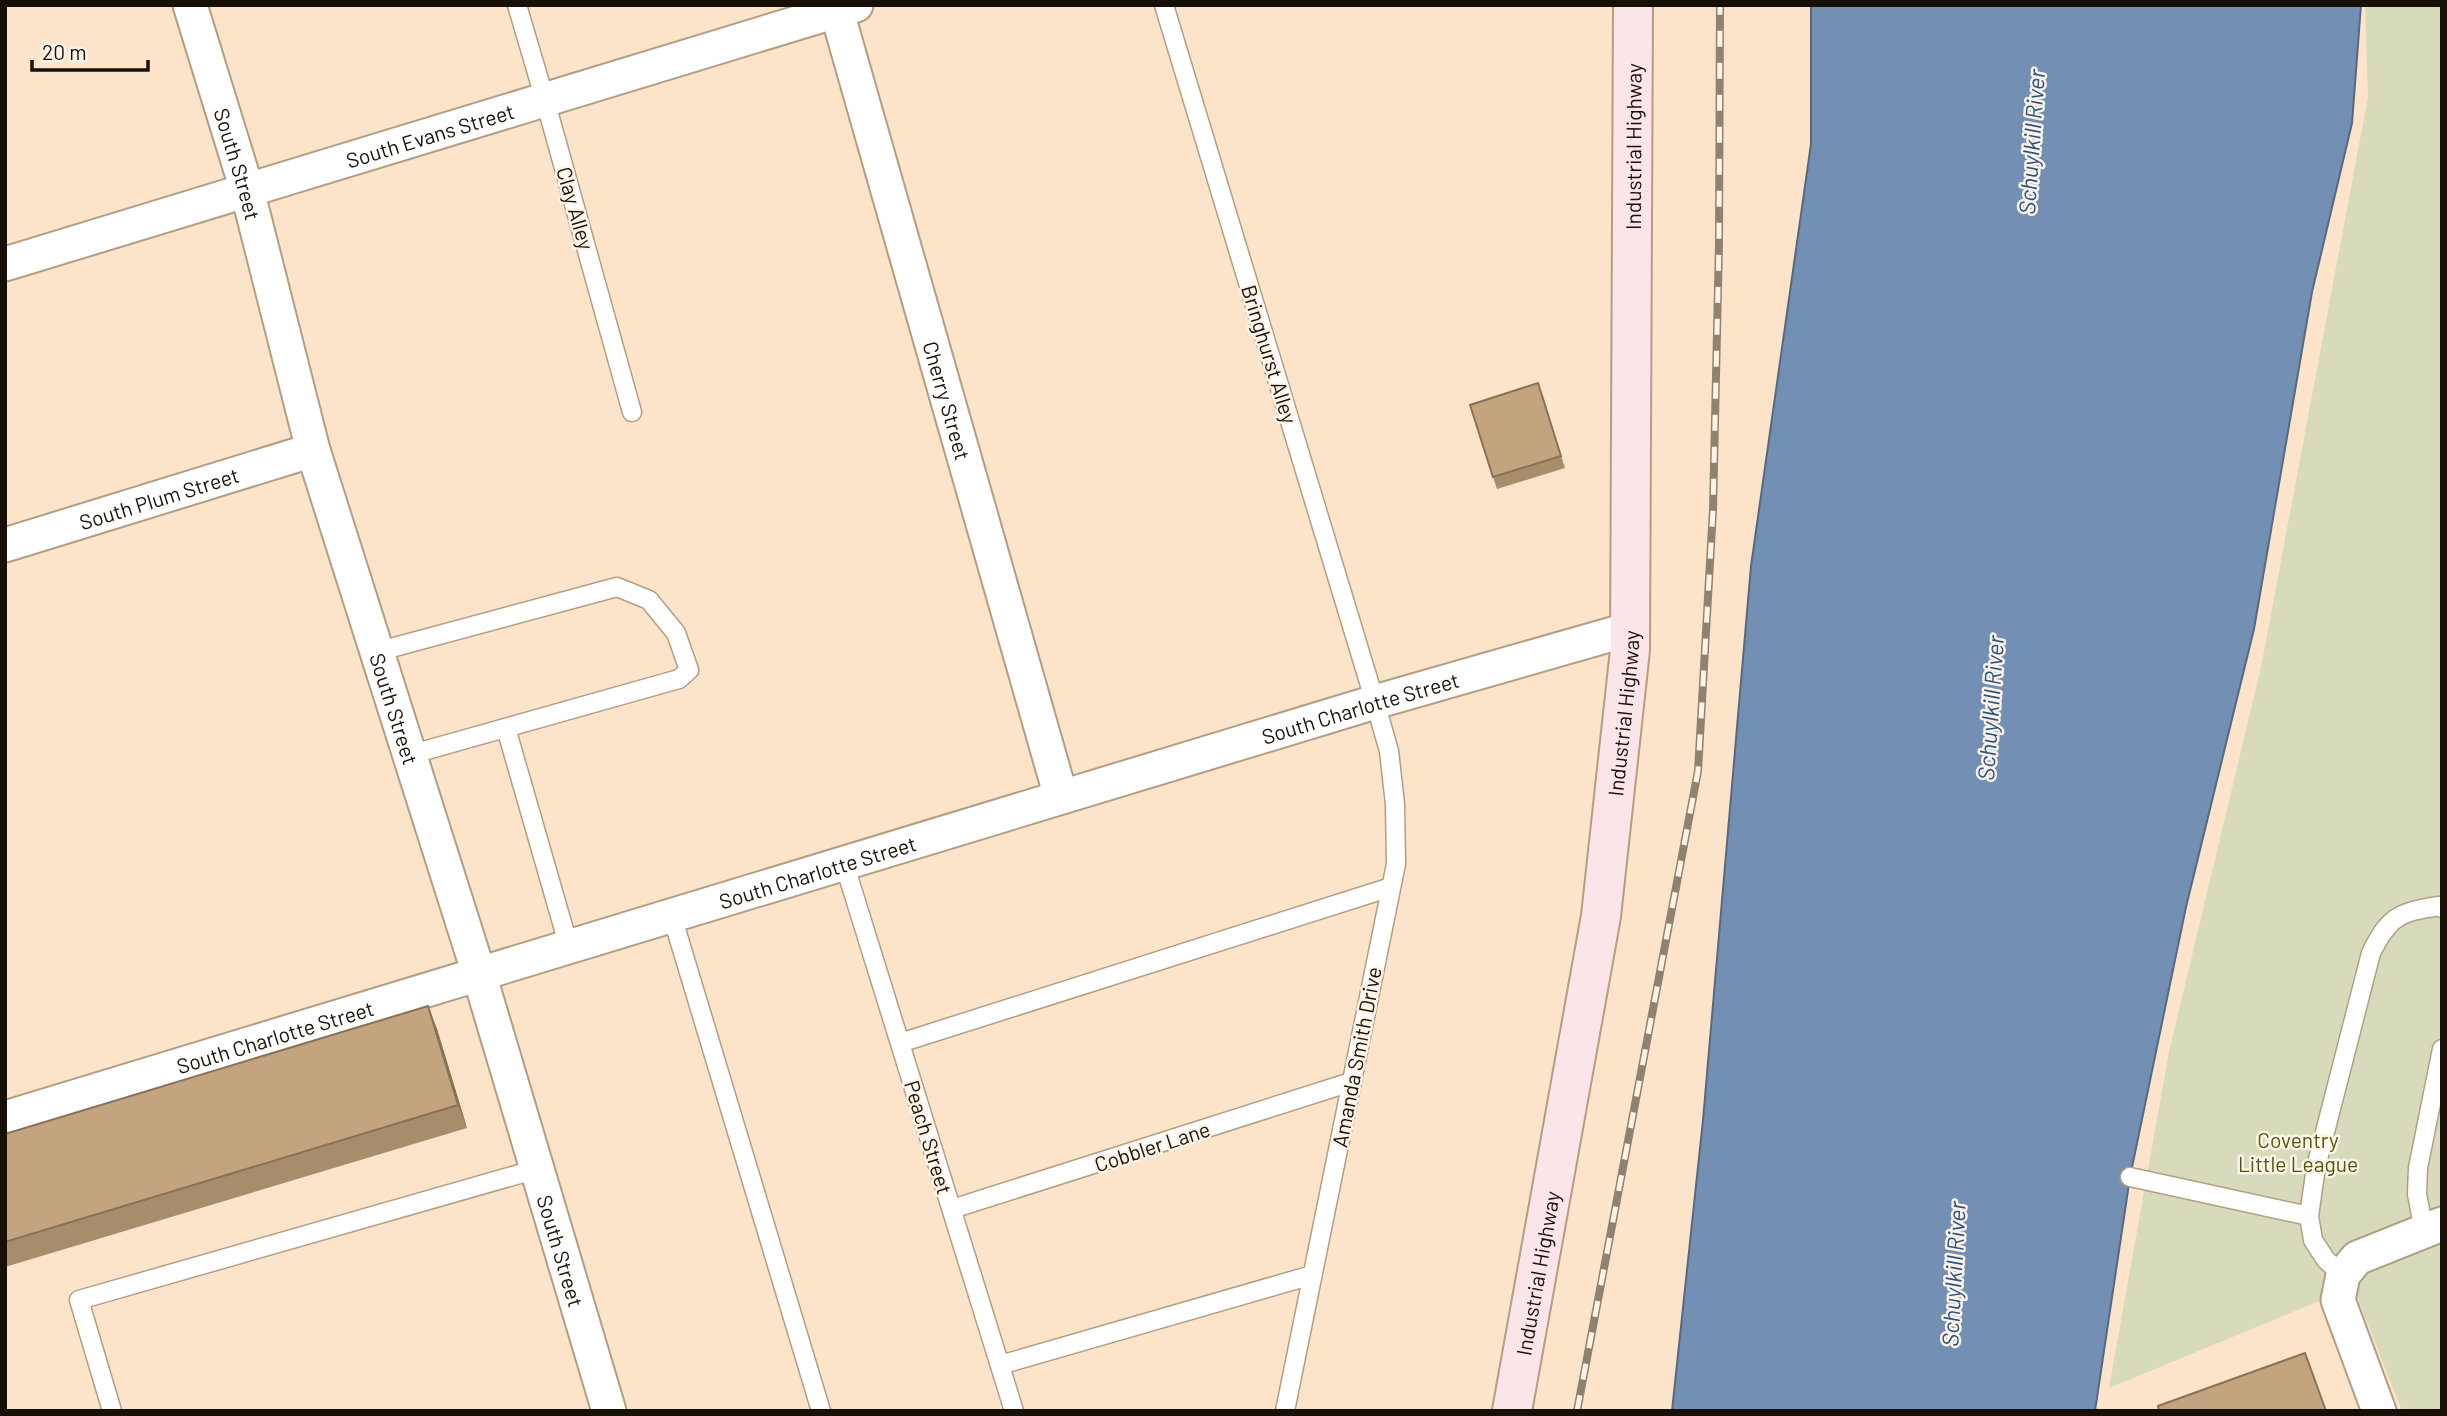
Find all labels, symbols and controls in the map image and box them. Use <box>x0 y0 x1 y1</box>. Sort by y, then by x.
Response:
scale bar <box>32 28 147 72</box>
text: 20 m <box>42 39 87 64</box>
street label: Industrial Highway <box>1619 63 1645 230</box>
water label: Schuylkill River <box>2012 68 2050 215</box>
street label: South Evans Street <box>343 97 517 172</box>
street label: South Street <box>210 105 267 222</box>
street label: Clay Alley <box>552 164 600 253</box>
street label: Bringhurst Alley <box>1237 282 1303 427</box>
street label: Cherry Street <box>919 338 977 462</box>
street label: South Plum Street <box>76 461 242 534</box>
street label: Industrial Highway <box>1602 630 1643 797</box>
water label: Schuylkill River <box>1971 634 2009 781</box>
street label: South Street <box>366 650 424 767</box>
street label: South Charlotte Street <box>1258 666 1462 748</box>
street label: South Charlotte Street <box>716 830 919 913</box>
street label: Amanda Smith Drive <box>1326 965 1386 1149</box>
street label: South Charlotte Street <box>173 994 376 1078</box>
street label: Peach Street <box>900 1077 958 1197</box>
street label: Cobbler Lane <box>1091 1116 1213 1176</box>
park label: Coventry Little League <box>2238 1127 2358 1176</box>
street label: Industrial Highway <box>1510 1189 1564 1357</box>
street label: South Street <box>533 1192 590 1309</box>
water label: Schuylkill River <box>1935 1200 1971 1347</box>

